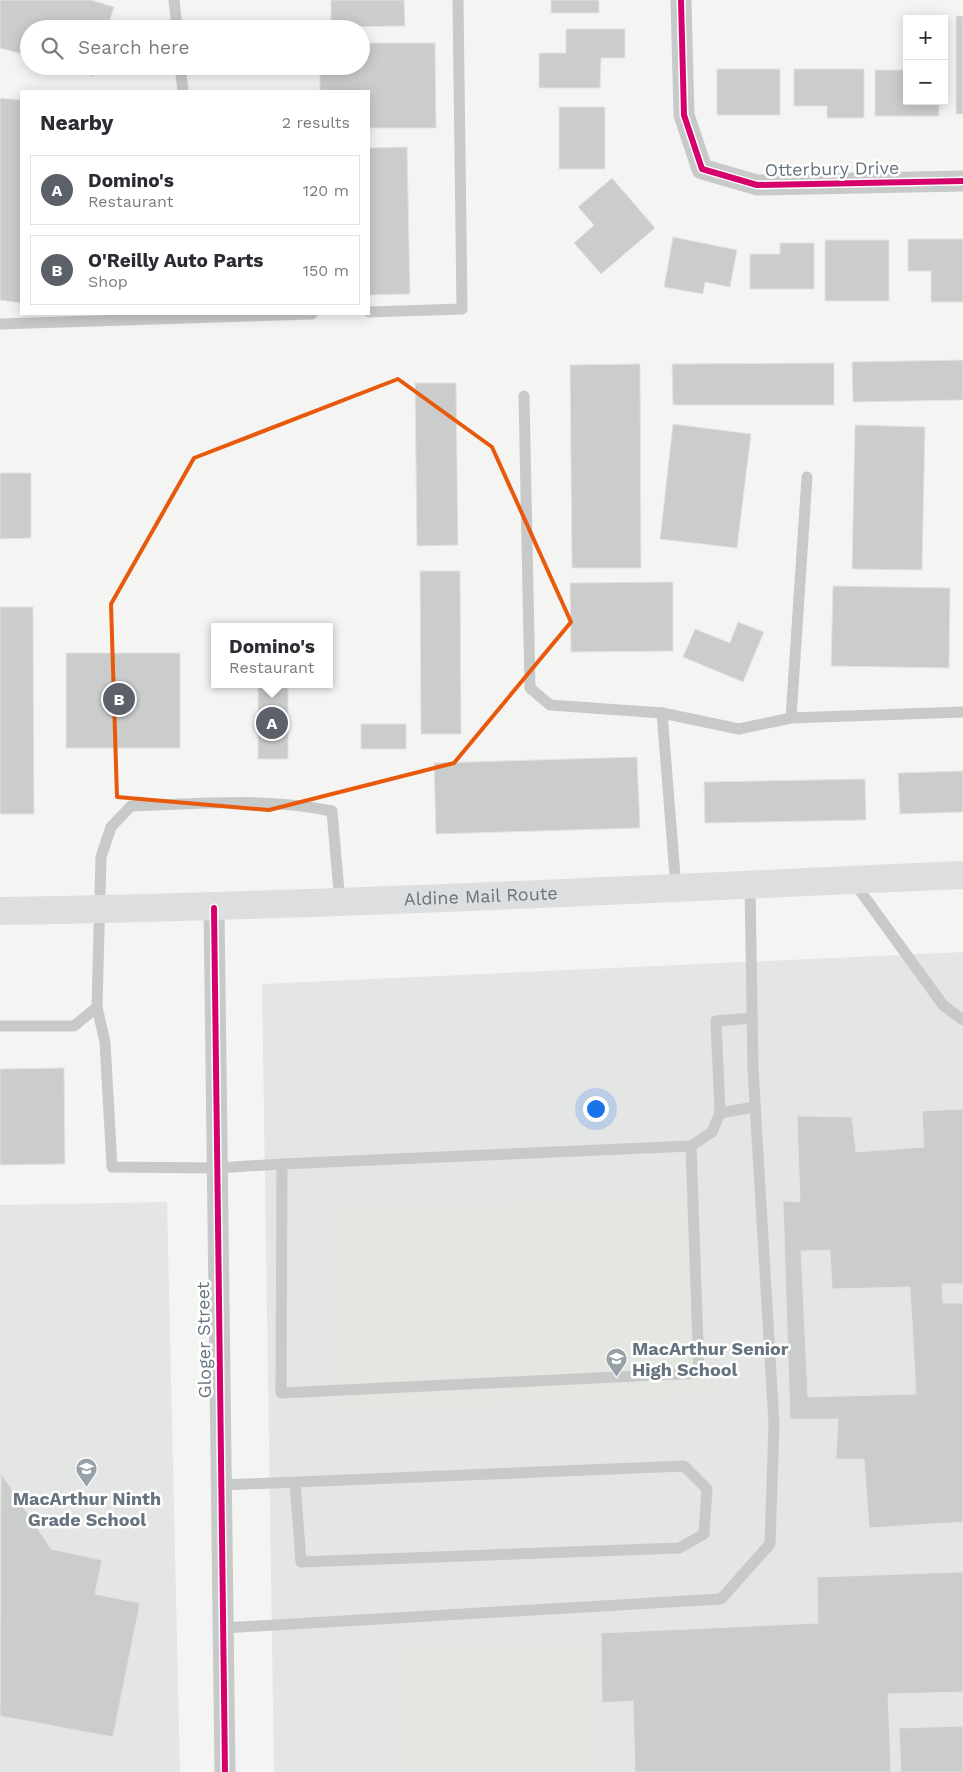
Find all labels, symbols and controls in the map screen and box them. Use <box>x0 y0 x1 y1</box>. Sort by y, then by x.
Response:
map controls <box>903 15 948 105</box>
button: + <box>903 15 948 60</box>
search box <box>20 20 370 75</box>
icon: search <box>38 34 66 62</box>
text: Search here <box>78 36 189 59</box>
button: − <box>903 60 948 105</box>
text: Nearby <box>40 110 113 135</box>
text: 2 results <box>282 113 350 132</box>
street label: Otterbury Drive <box>765 157 899 180</box>
text: Domino's <box>88 169 174 192</box>
text: A <box>52 181 62 200</box>
text: 120 m <box>303 181 349 200</box>
text: Restaurant <box>88 192 174 211</box>
text: O'Reilly Auto Parts <box>88 249 263 272</box>
text: B <box>52 261 62 280</box>
text: 150 m <box>303 261 349 280</box>
text: Shop <box>88 272 128 291</box>
popup <box>211 623 333 688</box>
text: Domino's <box>229 635 315 658</box>
text: Restaurant <box>229 658 315 677</box>
pin: B <box>103 680 135 718</box>
pin: A <box>256 704 288 742</box>
street label: Aldine Mail Route <box>403 882 558 909</box>
your location <box>583 1096 609 1122</box>
street label: Gloger Street <box>192 1281 215 1398</box>
place label: MacArthur Senior High School <box>632 1338 789 1380</box>
school or university icon: MacArthur Senior High School <box>604 1347 628 1378</box>
school or university icon: MacArthur Ninth Grade School <box>75 1457 99 1488</box>
place label: MacArthur Ninth Grade School <box>13 1488 161 1530</box>

